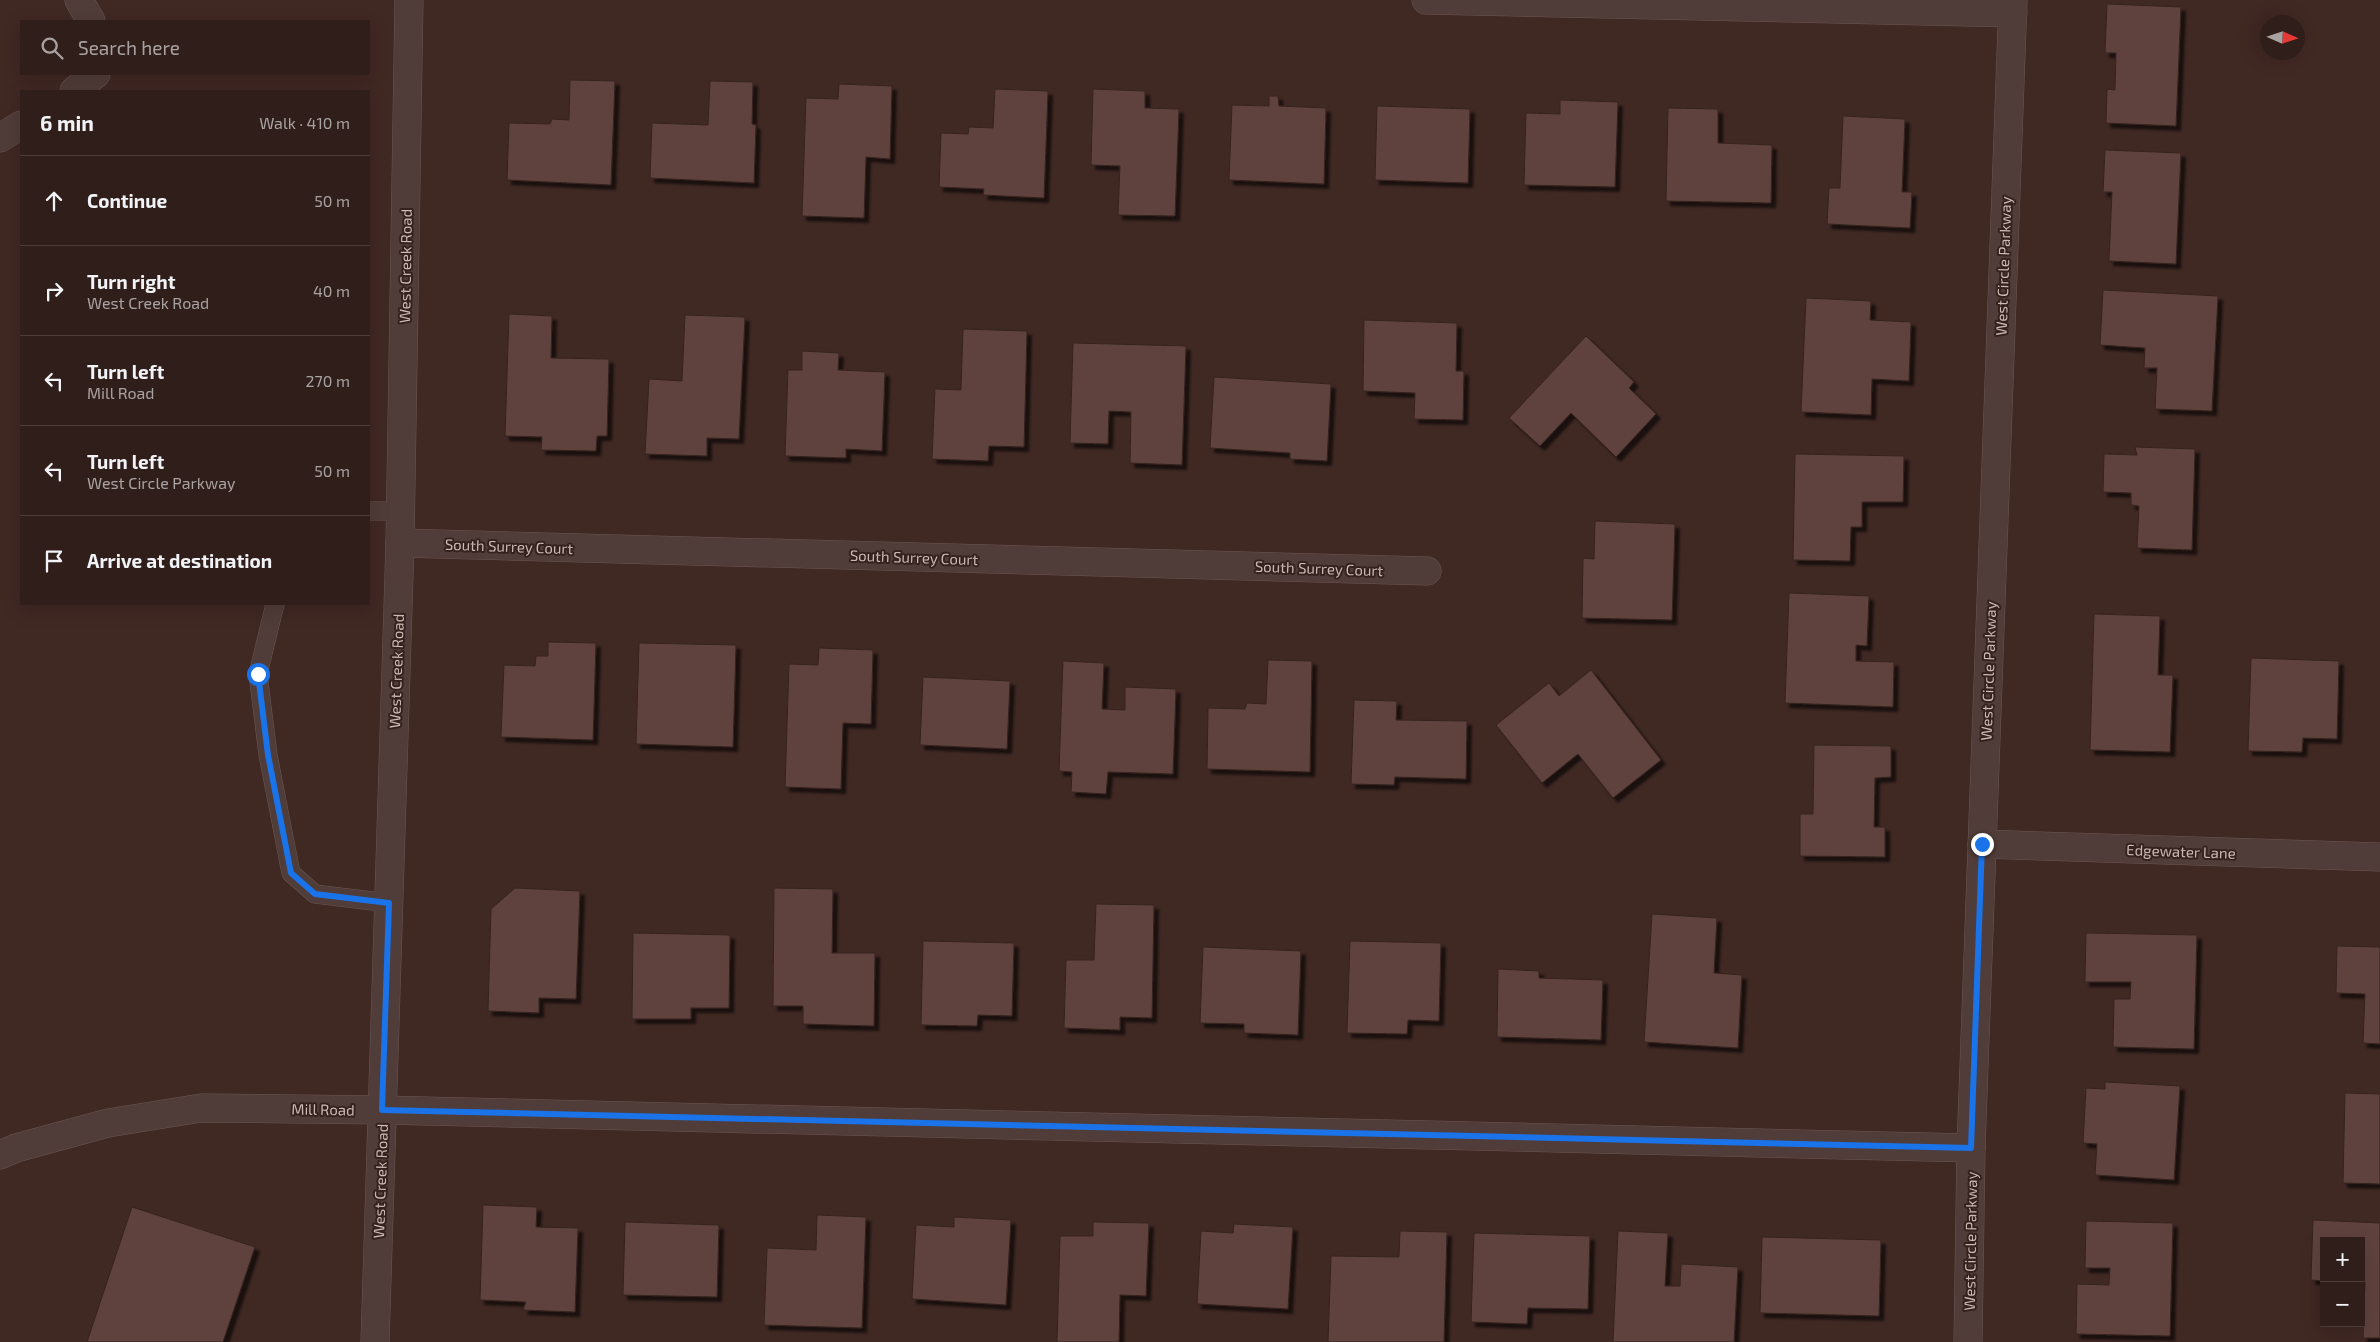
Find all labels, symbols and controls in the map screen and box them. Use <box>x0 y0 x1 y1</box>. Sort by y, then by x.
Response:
north arrow <box>2260 15 2305 60</box>
search box <box>20 20 370 75</box>
icon: search <box>38 34 66 62</box>
text: Search here <box>78 36 180 59</box>
text: 6 min <box>40 110 94 135</box>
text: Walk · 410 m <box>259 113 350 132</box>
icon: ahead <box>40 187 68 215</box>
text: Continue <box>87 189 167 212</box>
text: 50 m <box>314 191 350 210</box>
street label: West Circle Parkway <box>1992 196 2014 336</box>
street label: West Creek Road <box>395 209 415 323</box>
text: Turn right <box>87 270 175 293</box>
icon: right <box>40 277 68 305</box>
text: 40 m <box>313 281 350 300</box>
text: West Creek Road <box>87 293 209 312</box>
text: Turn left <box>87 360 164 383</box>
icon: left <box>40 367 68 395</box>
text: 270 m <box>306 371 350 390</box>
text: Mill Road <box>87 383 155 402</box>
text: Turn left <box>87 450 164 473</box>
icon: left <box>40 457 68 485</box>
text: 50 m <box>314 461 350 480</box>
text: West Circle Parkway <box>87 473 235 492</box>
street label: South Surrey Court <box>445 535 574 557</box>
street label: South Surrey Court <box>850 546 979 568</box>
icon: arrive <box>40 547 68 575</box>
text: Arrive at destination <box>87 549 272 572</box>
street label: South Surrey Court <box>1255 557 1384 579</box>
street label: West Circle Parkway <box>1977 601 1999 741</box>
street label: West Creek Road <box>385 613 407 729</box>
route start <box>247 663 270 686</box>
route end <box>1971 833 1994 856</box>
street label: Edgewater Lane <box>2126 840 2236 862</box>
street label: Mill Road <box>291 1099 355 1119</box>
street label: West Creek Road <box>369 1123 391 1239</box>
street label: West Circle Parkway <box>1960 1171 1980 1311</box>
map controls <box>2320 1237 2365 1327</box>
button: + <box>2320 1237 2365 1282</box>
button: − <box>2320 1282 2365 1327</box>

